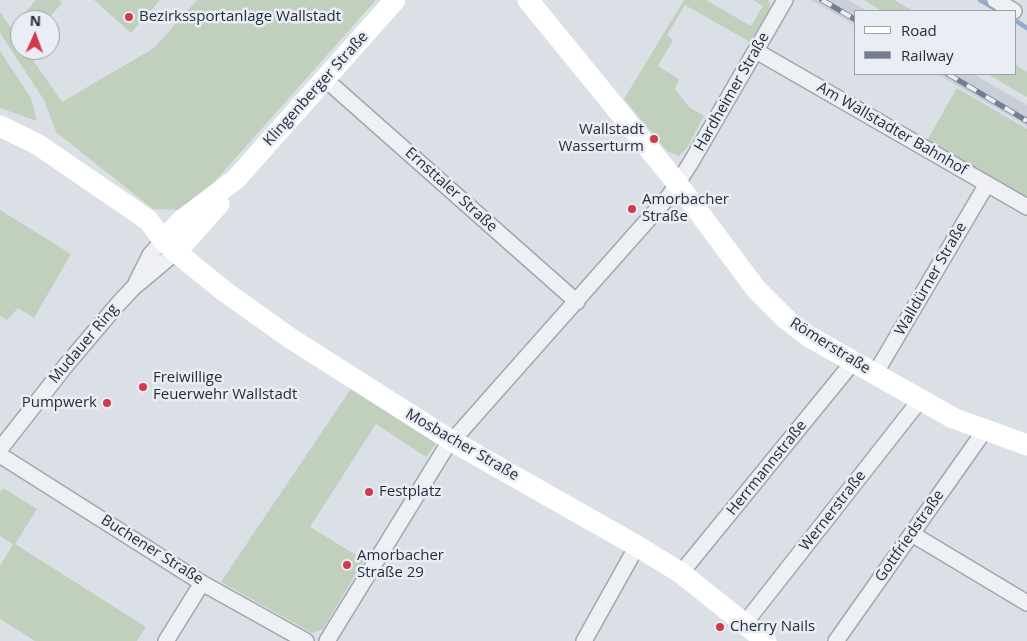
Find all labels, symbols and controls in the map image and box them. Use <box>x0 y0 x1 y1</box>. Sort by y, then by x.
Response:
place label: Bezirkssportanlage Wallstadt <box>139 8 341 26</box>
north arrow <box>10 10 60 60</box>
legend <box>854 10 1017 75</box>
text: N <box>29 11 42 30</box>
marker: Bezirkssportanlage Wallstadt <box>123 11 135 23</box>
text: Road <box>901 20 937 40</box>
street label: Klingenberger Straße <box>260 28 372 150</box>
street label: Hardheimer Straße <box>691 29 773 155</box>
text: Railway <box>901 45 954 65</box>
street label: Am Wallstadter Bahnhof <box>814 79 970 179</box>
place label: Wallstadt Wasserturm <box>558 121 644 156</box>
marker: Wallstadt Wasserturm <box>648 133 660 145</box>
street label: Ernsttaler Straße <box>401 144 501 236</box>
place label: Amorbacher Straße <box>642 191 729 226</box>
marker: Amorbacher Straße <box>626 203 638 215</box>
street label: Walldürner Straße <box>891 219 971 339</box>
street label: Mudauer Ring <box>46 301 122 387</box>
street label: Römerstraße <box>786 314 874 378</box>
place label: Freiwillige Feuerwehr Wallstadt <box>153 369 297 404</box>
marker: Freiwillige Feuerwehr Wallstadt <box>137 381 149 393</box>
place label: Pumpwerk <box>22 394 97 412</box>
marker: Pumpwerk <box>101 397 113 409</box>
street label: Mosbacher Straße <box>402 405 522 485</box>
street label: Herrmannstraße <box>723 417 811 519</box>
street label: Wernerstraße <box>796 467 870 555</box>
place label: Festplatz <box>379 483 441 501</box>
marker: Festplatz <box>363 486 375 498</box>
street label: Gottfriedstraße <box>872 487 948 585</box>
street label: Buchener Straße <box>98 511 206 589</box>
place label: Amorbacher Straße 29 <box>357 547 444 582</box>
marker: Amorbacher Straße 29 <box>341 559 353 571</box>
place label: Cherry Nails <box>730 618 815 636</box>
marker: Cherry Nails <box>714 621 726 633</box>

